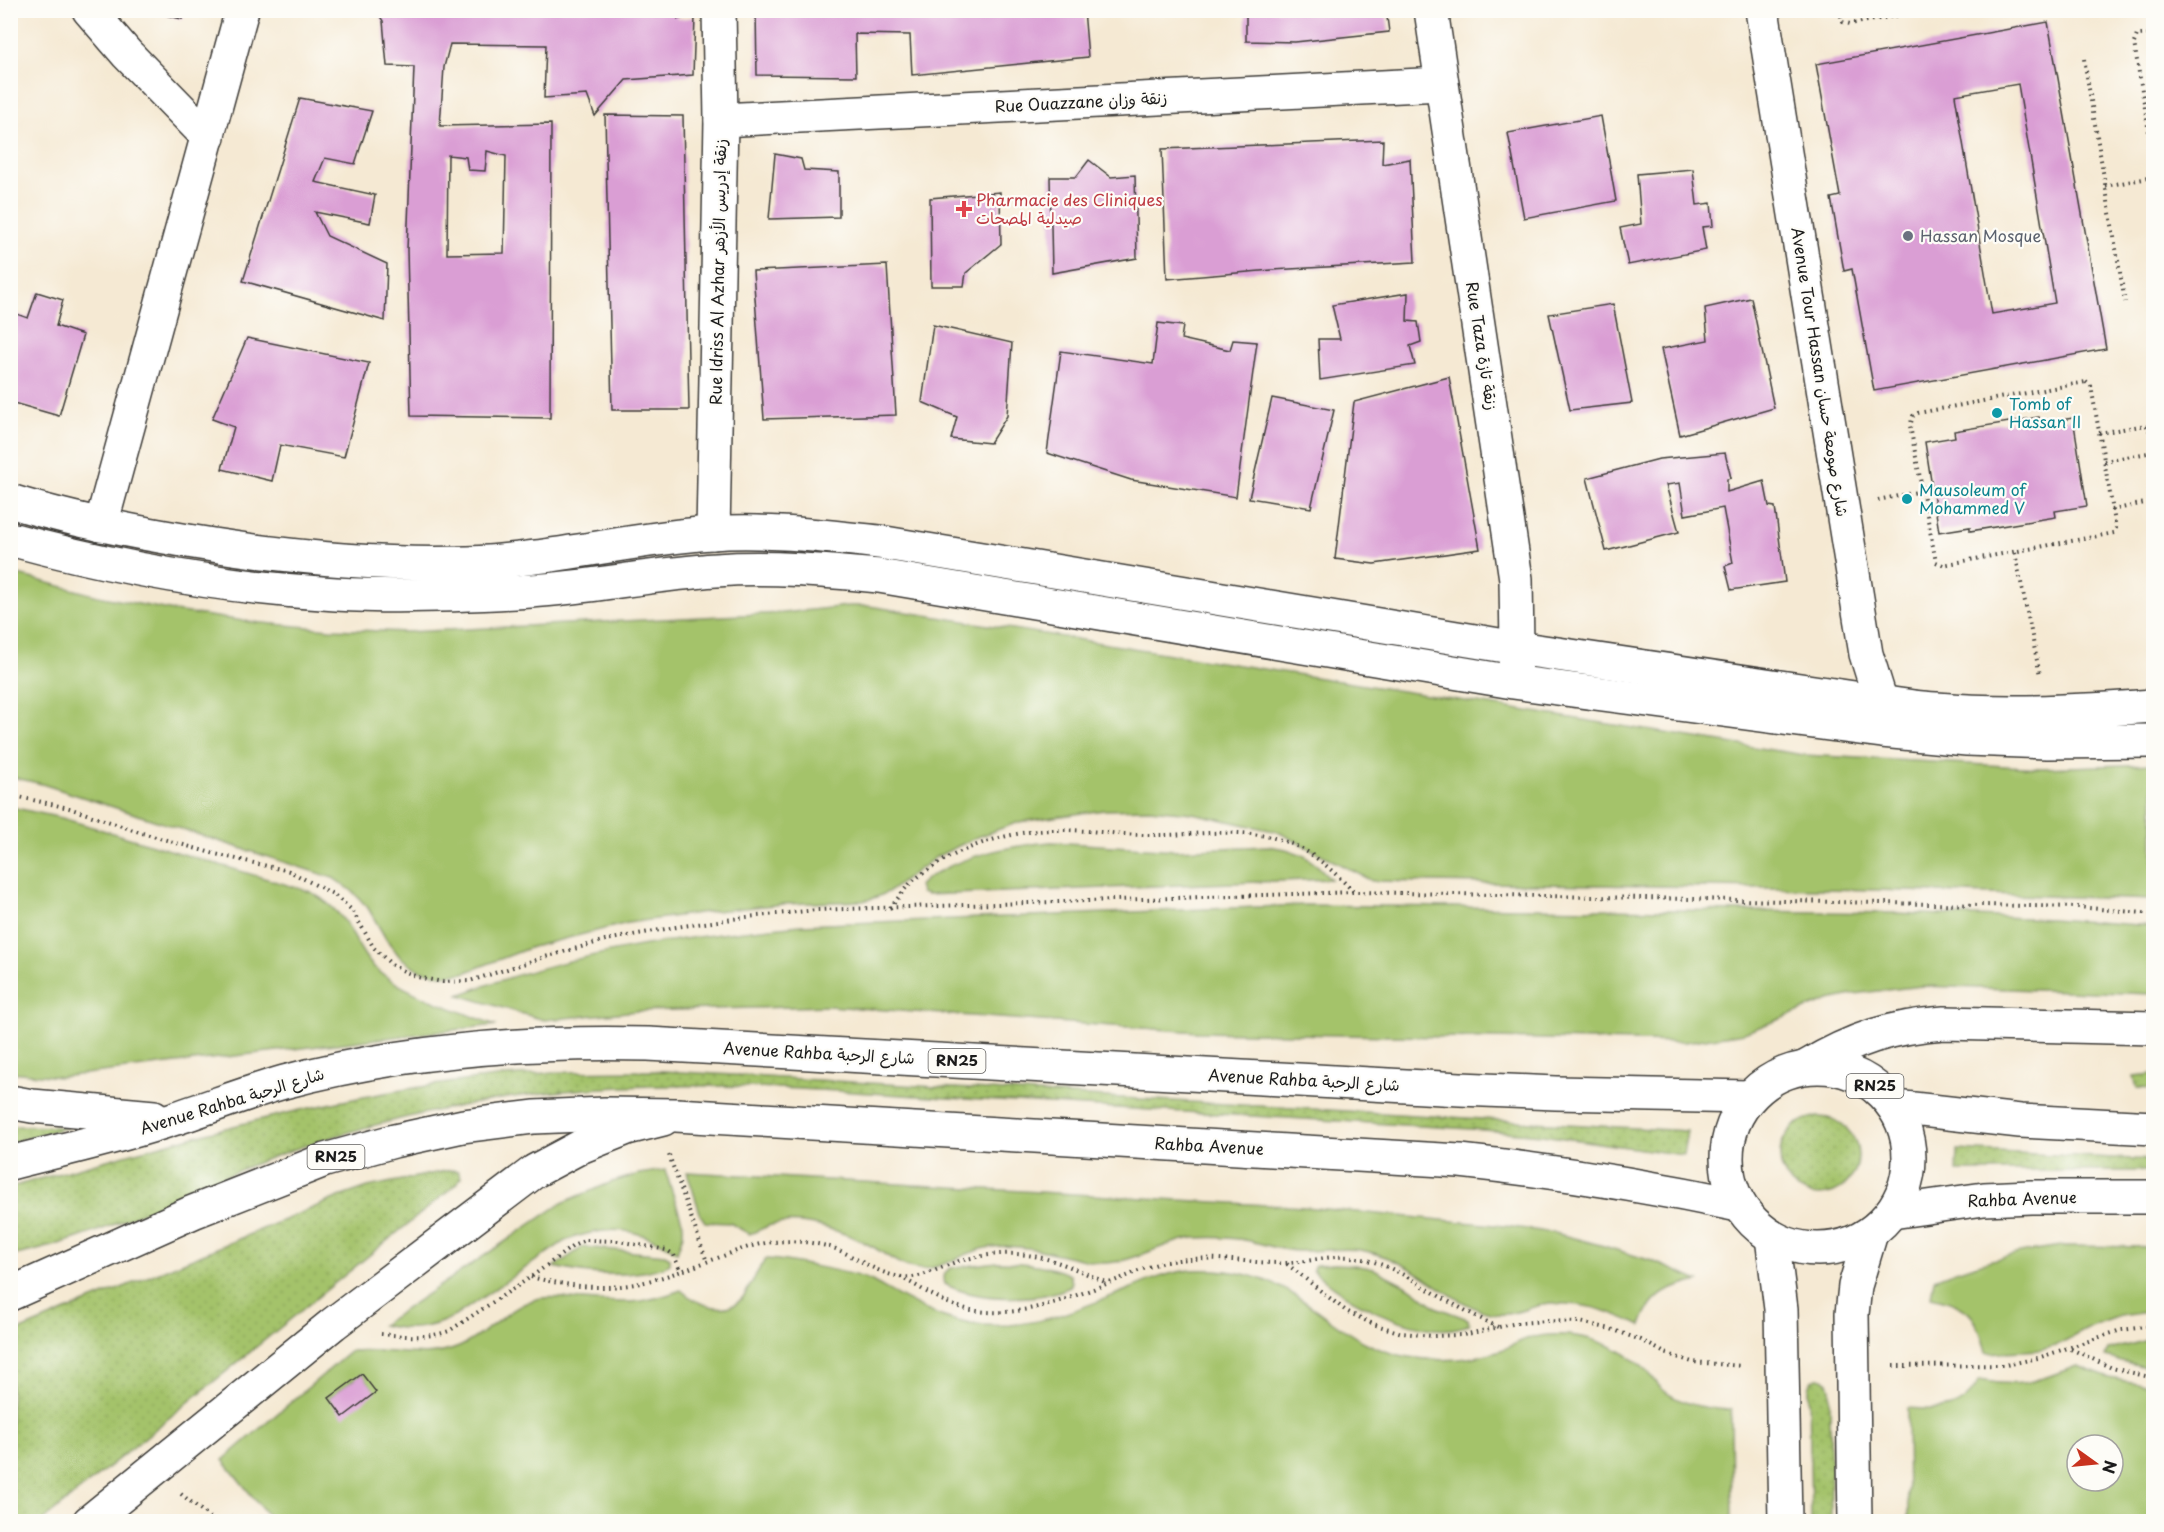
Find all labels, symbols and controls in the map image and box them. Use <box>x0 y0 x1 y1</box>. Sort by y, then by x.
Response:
street label: Rue Ouazzane زنقة وزان <box>994 84 1168 118</box>
street label: Rue Idriss Al Azhar زنقة إدريس الأزهر <box>703 139 731 405</box>
place label: Pharmacie des Cliniques صيدلية المصحات <box>976 187 1163 229</box>
marker: Pharmacie des Cliniques صيدلية المصحات <box>957 202 971 216</box>
place label: Hassan Mosque <box>1920 223 2041 247</box>
street label: Avenue Tour Hassan شارع صومعة حسان <box>1785 225 1856 518</box>
marker: Hassan Mosque <box>1901 229 1915 243</box>
street label: Rue Taza زنقة تازة <box>1461 280 1505 412</box>
place label: Tomb of Hassan II <box>2009 391 2081 433</box>
marker: Tomb of Hassan II <box>1990 406 2004 420</box>
place label: Mausoleum of Mohammed V <box>1919 477 2027 519</box>
marker: Mausoleum of Mohammed V <box>1900 492 1914 506</box>
street label: Avenue Rahba شارع الرحبة <box>723 1035 915 1070</box>
road number: RN25 <box>928 1049 986 1073</box>
street label: Avenue Rahba شارع الرحبة <box>137 1061 327 1140</box>
street label: Avenue Rahba شارع الرحبة <box>1208 1062 1400 1097</box>
road number: RN25 <box>1846 1074 1904 1098</box>
street label: Rahba Avenue <box>1154 1130 1265 1160</box>
road number: RN25 <box>308 1145 364 1169</box>
street label: Rahba Avenue <box>1967 1184 2077 1212</box>
north arrow <box>2065 1433 2125 1493</box>
text: N <box>2097 1458 2124 1476</box>

